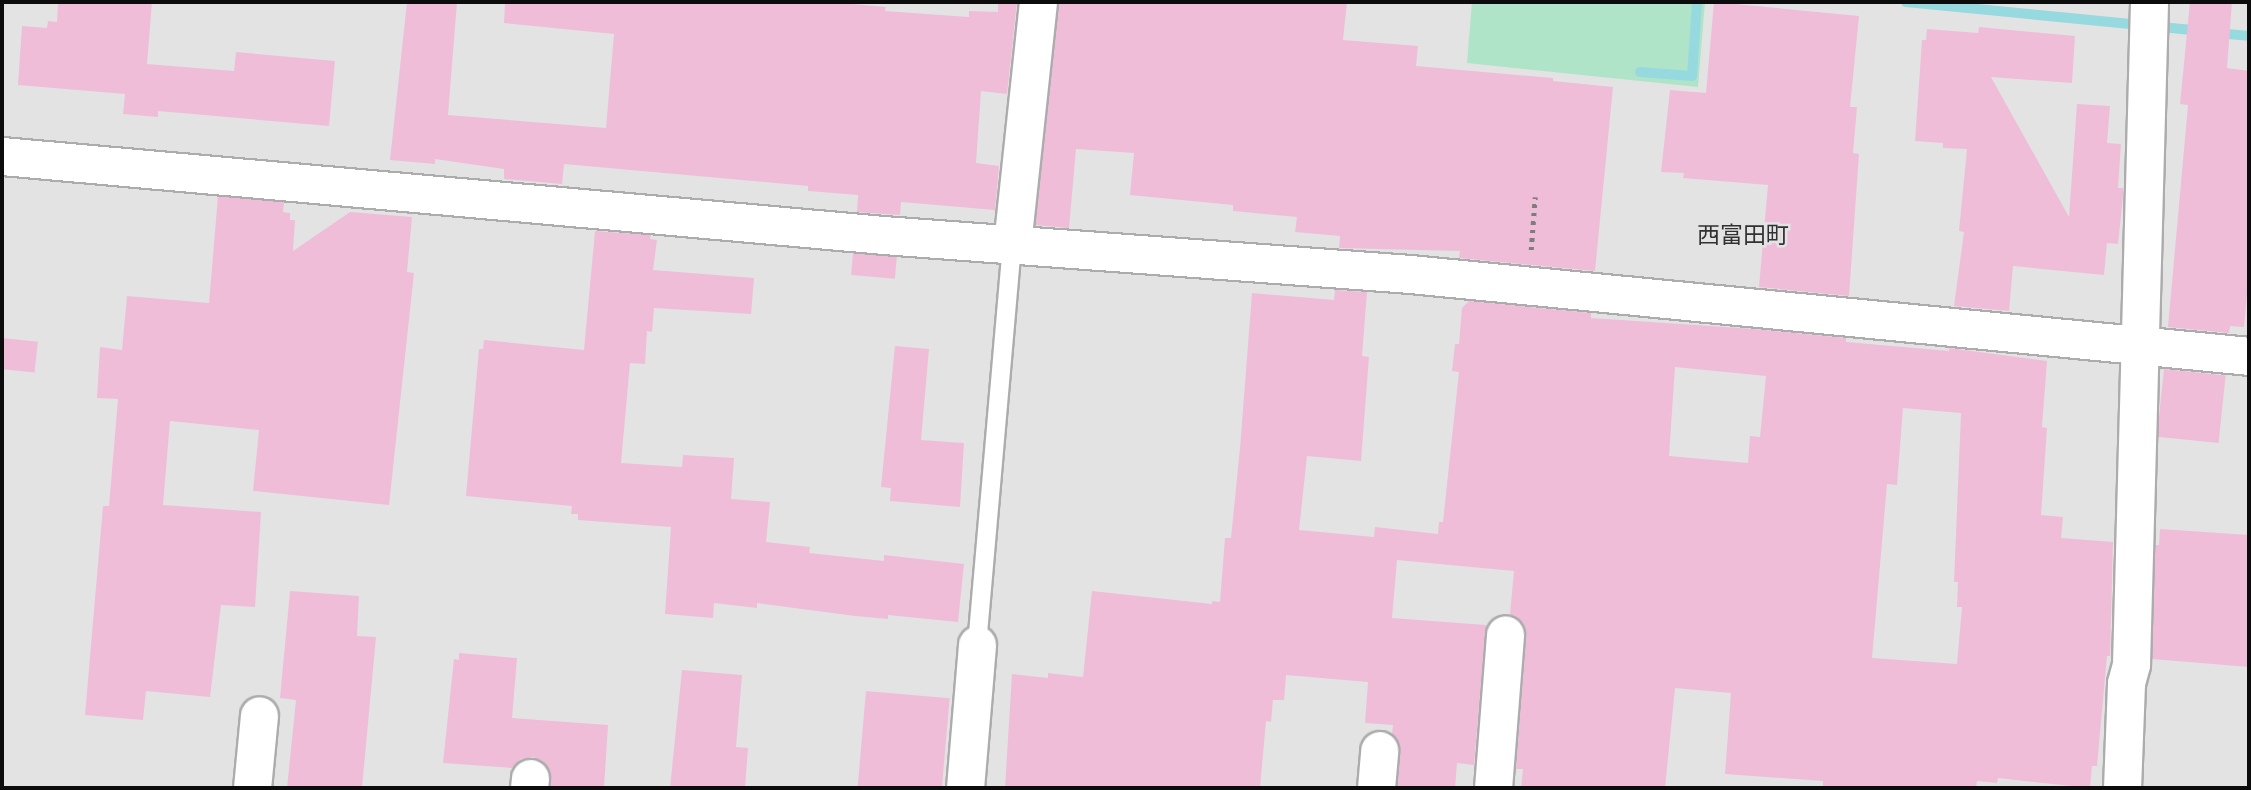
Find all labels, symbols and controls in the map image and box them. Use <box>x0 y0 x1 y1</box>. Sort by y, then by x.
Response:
district label: 西富田町 <box>1697 221 1789 249</box>

